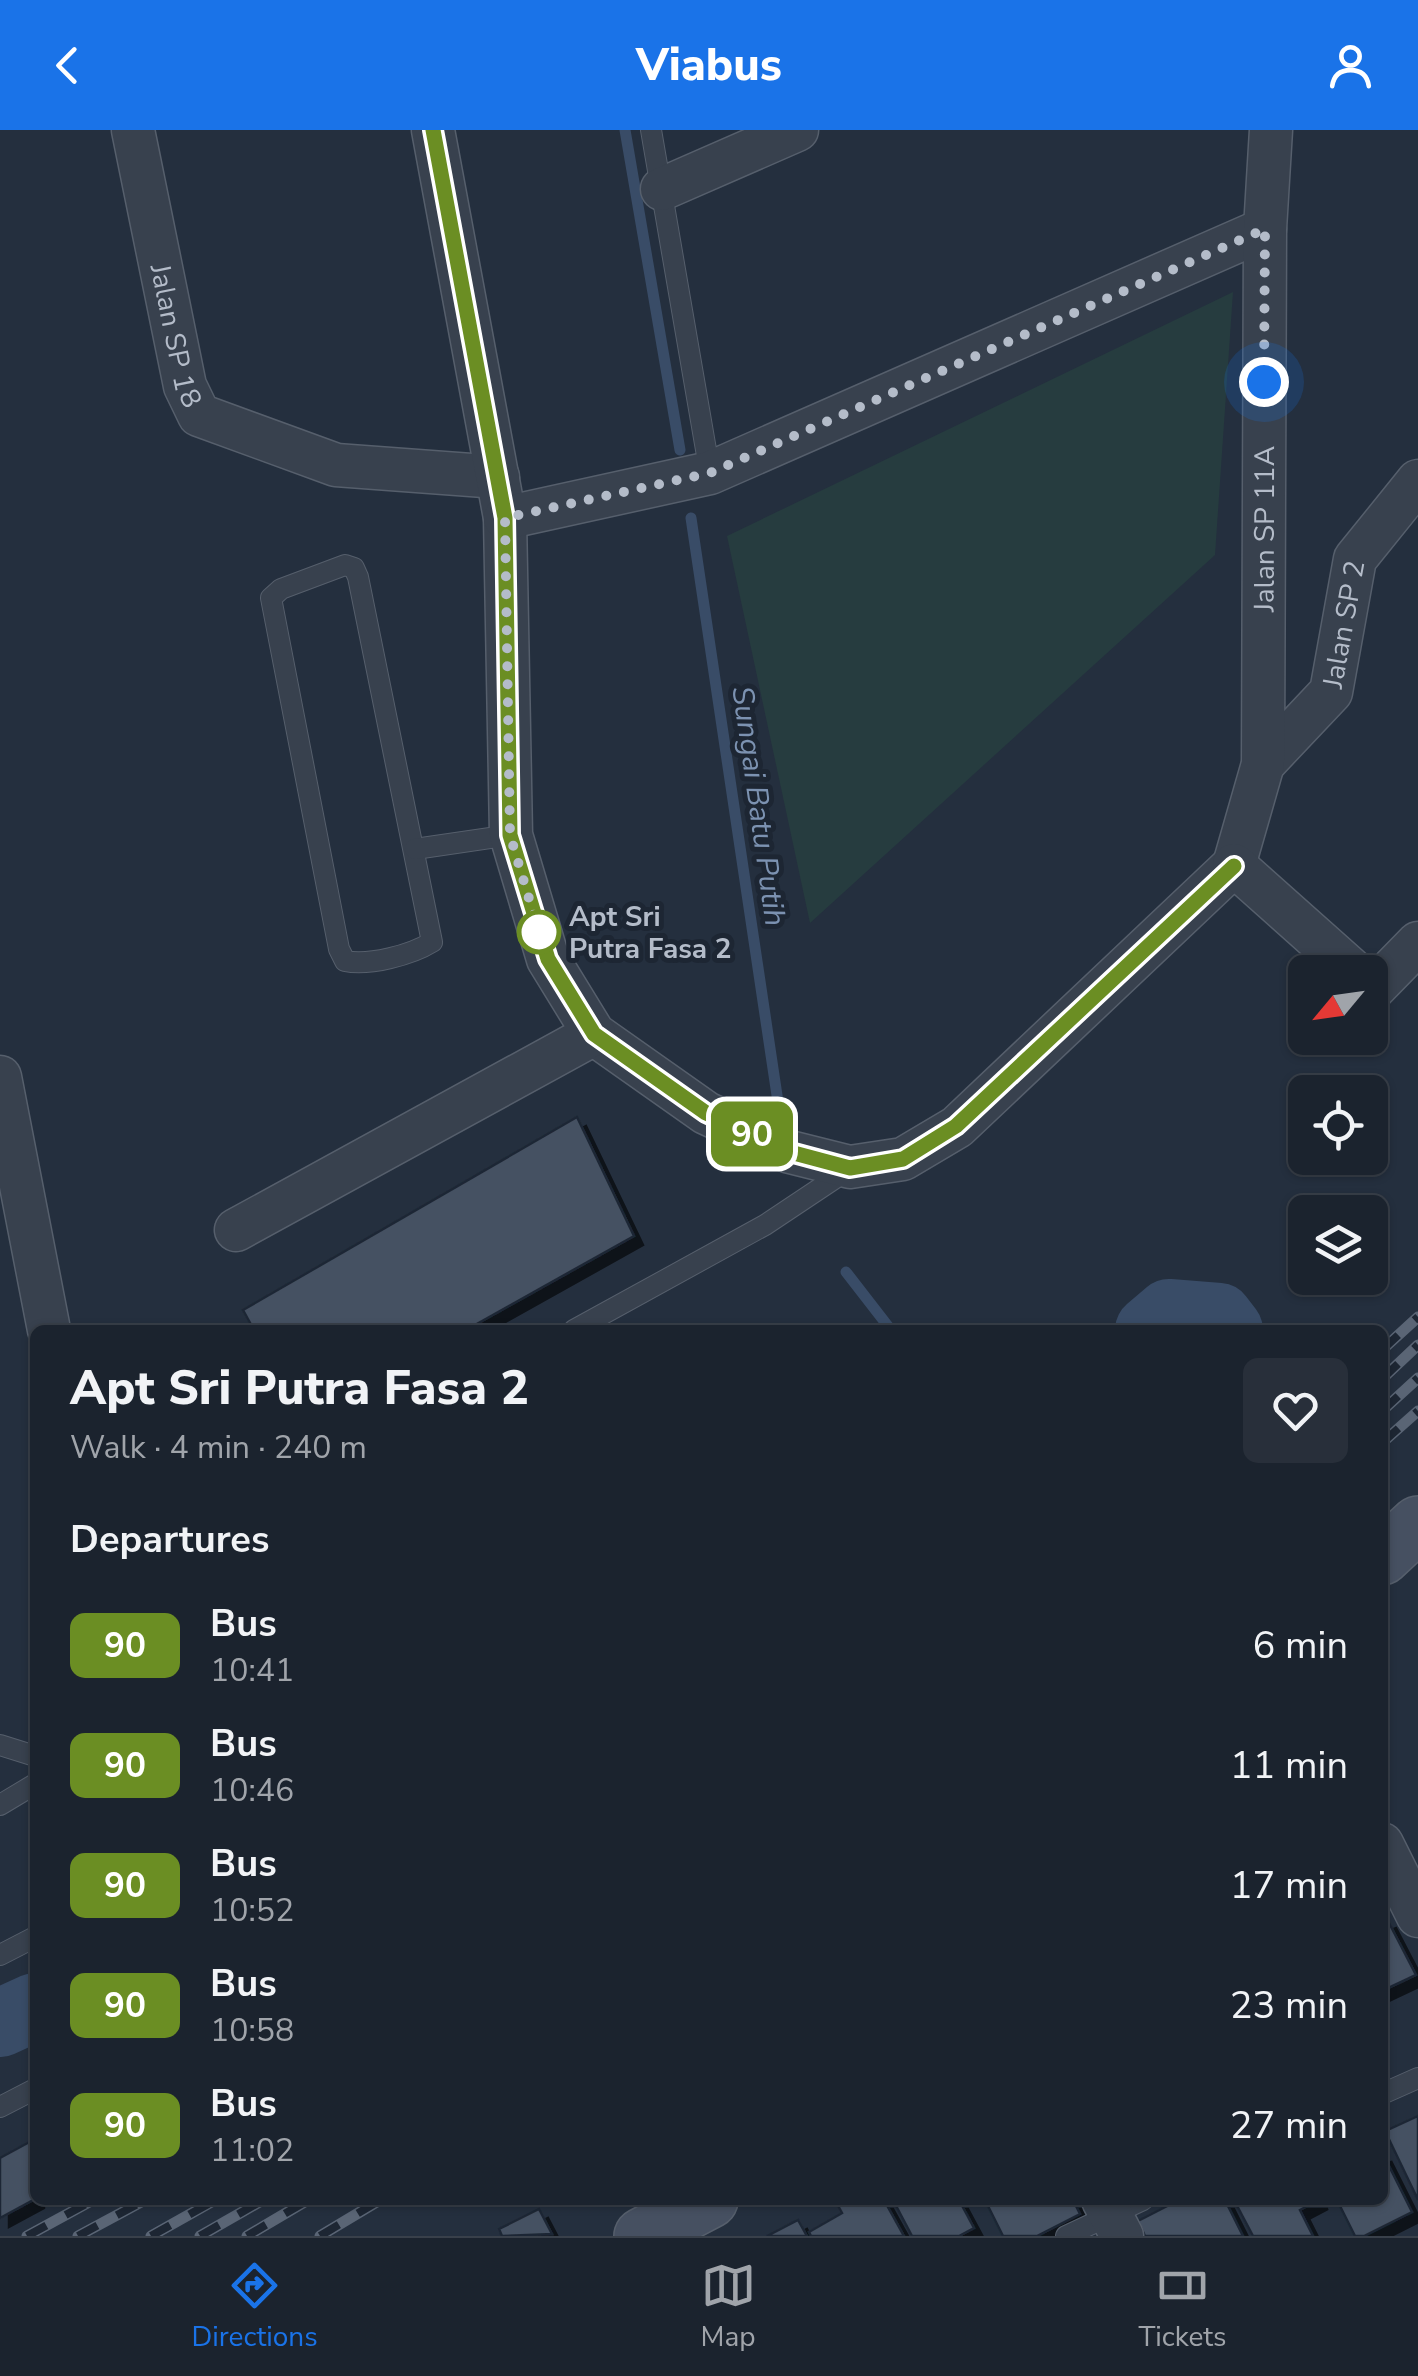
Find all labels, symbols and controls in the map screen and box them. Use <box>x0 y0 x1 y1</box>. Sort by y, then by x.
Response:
text: Viabus <box>636 35 782 96</box>
icon: back <box>40 38 95 93</box>
icon: person <box>1323 38 1378 93</box>
street label: Jalan SP 18 <box>140 260 211 414</box>
your location <box>1239 357 1289 407</box>
street label: Jalan SP 11A <box>1246 446 1284 613</box>
street label: Jalan SP 2 <box>1314 557 1374 692</box>
water label: Sungai Batu Putih <box>721 683 796 929</box>
place label: Apt Sri Putra Fasa 2 <box>569 898 732 968</box>
marker: Apt Sri Putra Fasa 2 <box>518 911 560 953</box>
north arrow <box>1288 955 1388 1055</box>
map controls <box>1288 955 1388 1295</box>
button: locate <box>1288 1075 1388 1175</box>
line badge: 90 <box>707 1102 797 1166</box>
text: 90 <box>731 1111 773 1158</box>
button: layers <box>1288 1195 1388 1295</box>
text: Apt Sri Putra Fasa 2 <box>70 1355 529 1421</box>
button: heart <box>1243 1358 1348 1463</box>
text: Walk · 4 min · 240 m <box>70 1426 367 1469</box>
text: Departures <box>70 1514 269 1565</box>
text: Bus <box>210 1598 277 1649</box>
text: 6 min <box>1253 1620 1348 1671</box>
text: 90 <box>104 1622 146 1669</box>
text: 10:41 <box>210 1649 294 1692</box>
text: Bus <box>210 1718 277 1769</box>
text: 11 min <box>1230 1740 1348 1791</box>
text: 90 <box>104 1742 146 1789</box>
text: 10:46 <box>210 1769 294 1812</box>
text: Bus <box>210 1838 277 1889</box>
text: 17 min <box>1230 1860 1348 1911</box>
text: 90 <box>104 1862 146 1909</box>
text: 10:52 <box>210 1889 294 1932</box>
text: Bus <box>210 1958 277 2009</box>
text: 23 min <box>1230 1980 1348 2031</box>
text: 90 <box>104 1982 146 2029</box>
text: 10:58 <box>210 2009 294 2052</box>
text: Bus <box>210 2078 277 2129</box>
text: 27 min <box>1230 2100 1348 2151</box>
text: 90 <box>104 2102 146 2149</box>
text: 11:02 <box>210 2129 294 2172</box>
tab: Directions <box>191 2258 318 2356</box>
tab: Map <box>701 2258 756 2356</box>
tab: Tickets <box>1138 2258 1227 2356</box>

